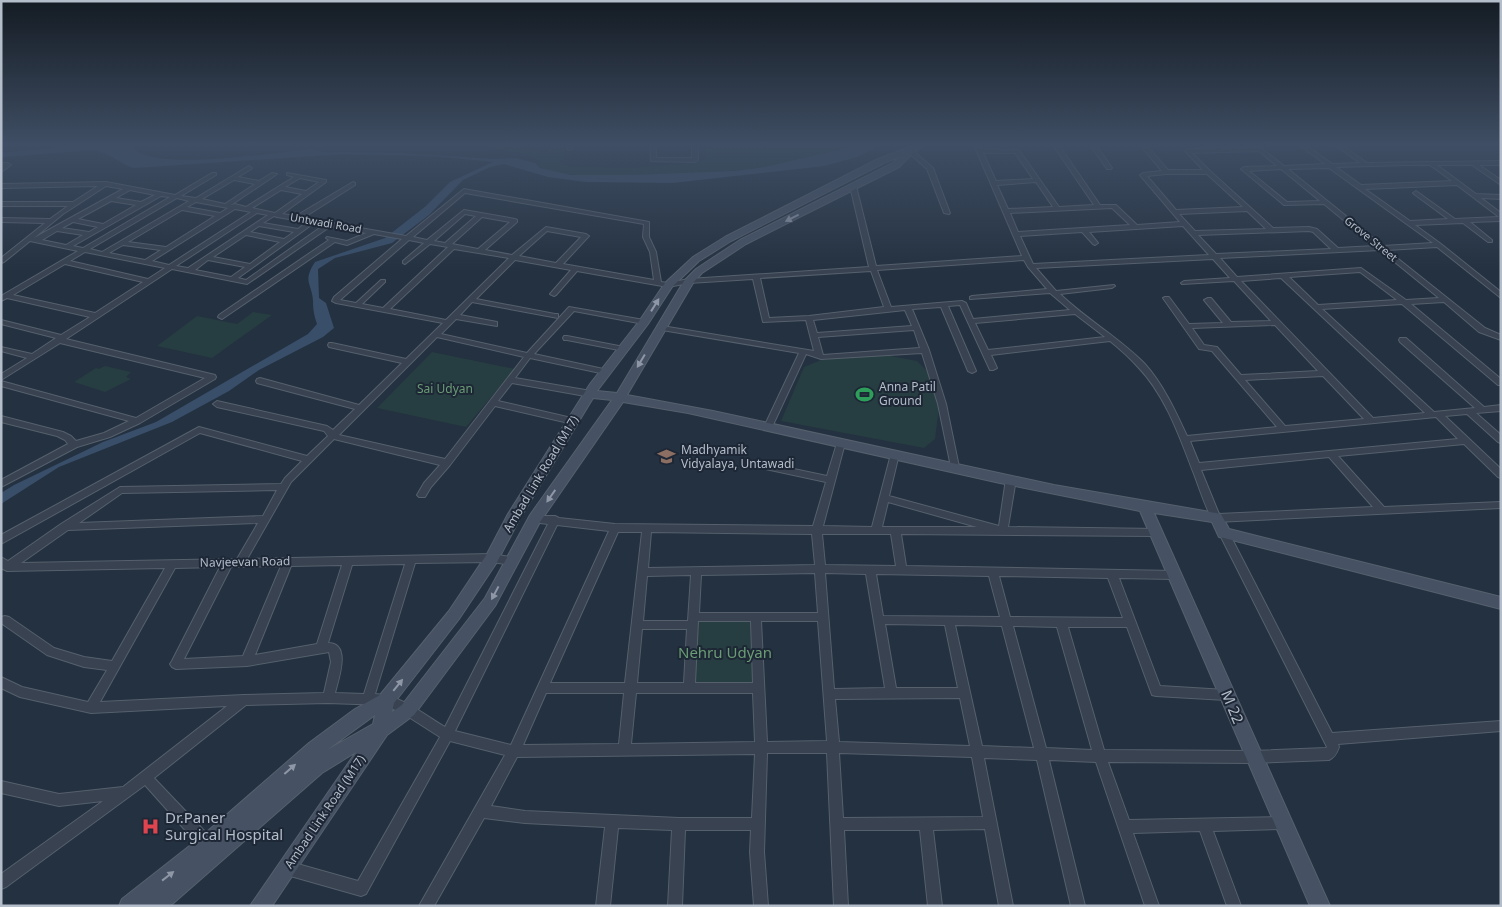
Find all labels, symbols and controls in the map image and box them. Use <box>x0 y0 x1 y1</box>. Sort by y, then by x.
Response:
street label: Untwadi Road <box>289 209 363 236</box>
street label: Grove Street <box>1342 213 1401 265</box>
one-way arrow <box>785 214 799 222</box>
one-way arrow <box>650 298 660 312</box>
one-way arrow <box>637 355 646 368</box>
place label: Anna Patil Ground <box>879 378 936 409</box>
park label: Sai Udyan <box>417 380 473 397</box>
sports icon: Anna Patil Ground <box>855 384 875 404</box>
street label: Ambad Link Road (M17) <box>499 412 582 535</box>
place label: Madhyamik Vidyalaya, Untawadi <box>681 441 794 472</box>
school or university icon: Madhyamik Vidyalaya, Untawadi <box>657 447 677 467</box>
one-way arrow <box>546 489 556 503</box>
street label: Navjeevan Road <box>200 552 290 571</box>
one-way arrow <box>491 586 499 600</box>
park label: Nehru Udyan <box>678 642 772 662</box>
one-way arrow <box>392 679 403 692</box>
street label: M 22 <box>1217 687 1249 726</box>
street label: Ambad Link Road (M17) <box>280 751 369 872</box>
one-way arrow <box>284 763 296 775</box>
place label: Dr.Paner Surgical Hospital <box>165 807 283 844</box>
hospital icon: Dr.Paner Surgical Hospital <box>141 817 161 837</box>
one-way arrow <box>161 870 174 881</box>

